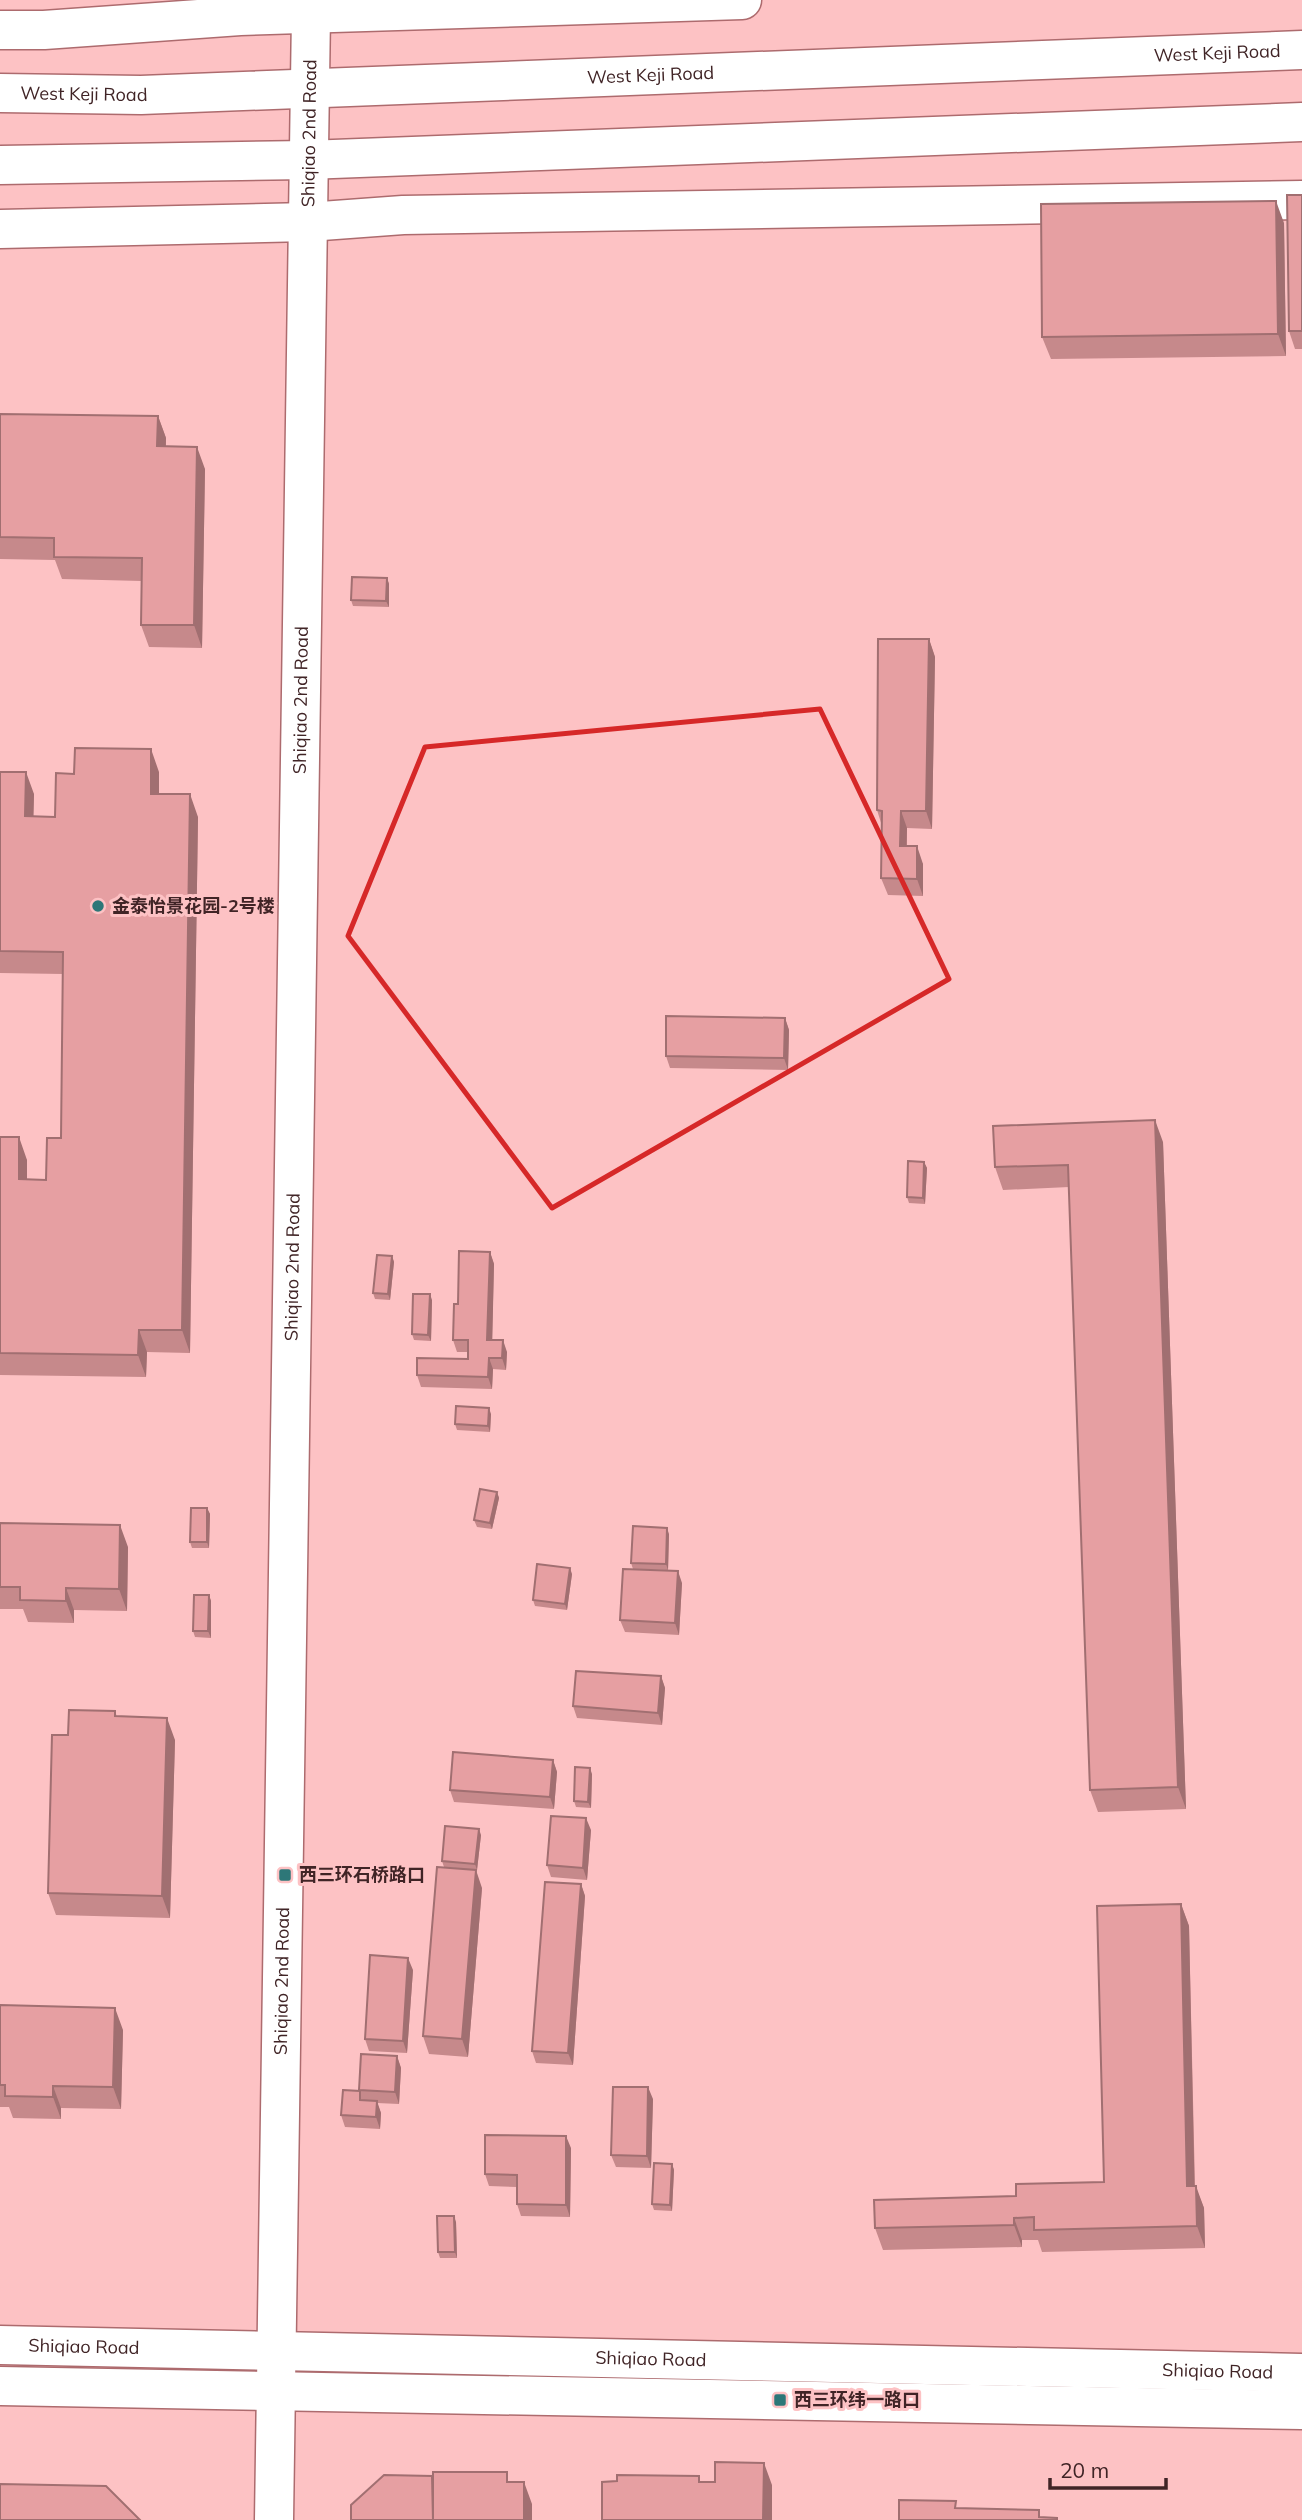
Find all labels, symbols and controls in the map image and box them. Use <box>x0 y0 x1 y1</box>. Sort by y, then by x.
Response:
street label: West Keji Road <box>1153 39 1281 67</box>
street label: Shiqiao 2nd Road <box>296 59 321 207</box>
street label: West Keji Road <box>587 61 715 89</box>
street label: West Keji Road <box>20 81 148 106</box>
street label: Shiqiao 2nd Road <box>288 626 313 774</box>
place label: 金泰怡景花园-2号楼 <box>112 894 275 917</box>
marker: 金泰怡景花园-2号楼 <box>90 898 106 914</box>
street label: Shiqiao 2nd Road <box>279 1193 305 1341</box>
place label: 西三环石桥路口 <box>299 1863 425 1886</box>
marker: 西三环石桥路口 <box>277 1867 293 1883</box>
street label: Shiqiao 2nd Road <box>269 1907 294 2055</box>
street label: Shiqiao Road <box>28 2334 140 2359</box>
street label: Shiqiao Road <box>595 2346 707 2371</box>
street label: Shiqiao Road <box>1162 2358 1274 2383</box>
place label: 西三环纬一路口 <box>794 2388 920 2411</box>
marker: 西三环纬一路口 <box>772 2392 788 2408</box>
scale bar <box>1050 2446 1166 2490</box>
text: 20 m <box>1060 2457 1109 2483</box>

